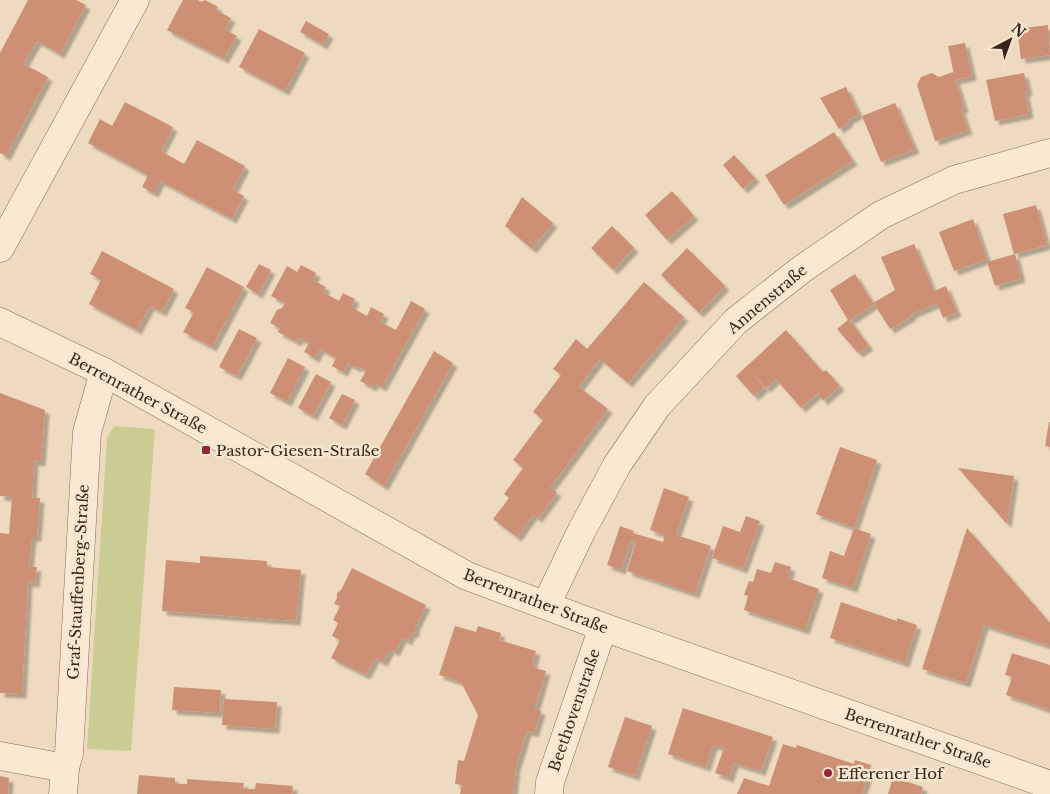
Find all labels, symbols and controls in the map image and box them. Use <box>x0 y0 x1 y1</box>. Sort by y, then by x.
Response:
north arrow <box>985 15 1035 65</box>
text: N <box>1008 19 1029 41</box>
street label: Annenstraße <box>723 260 811 338</box>
street label: Berrenrather Straße <box>66 348 210 438</box>
place label: Pastor-Giesen-Straße <box>216 441 379 460</box>
marker: Pastor-Giesen-Straße <box>200 444 212 456</box>
street label: Graf-Stauffenberg-Straße <box>63 484 93 680</box>
street label: Berrenrather Straße <box>461 565 611 637</box>
street label: Beethovenstraße <box>544 646 604 774</box>
street label: Berrenrather Straße <box>842 704 994 772</box>
place label: Efferener Hof <box>838 764 945 783</box>
marker: Efferener Hof <box>822 767 834 779</box>

